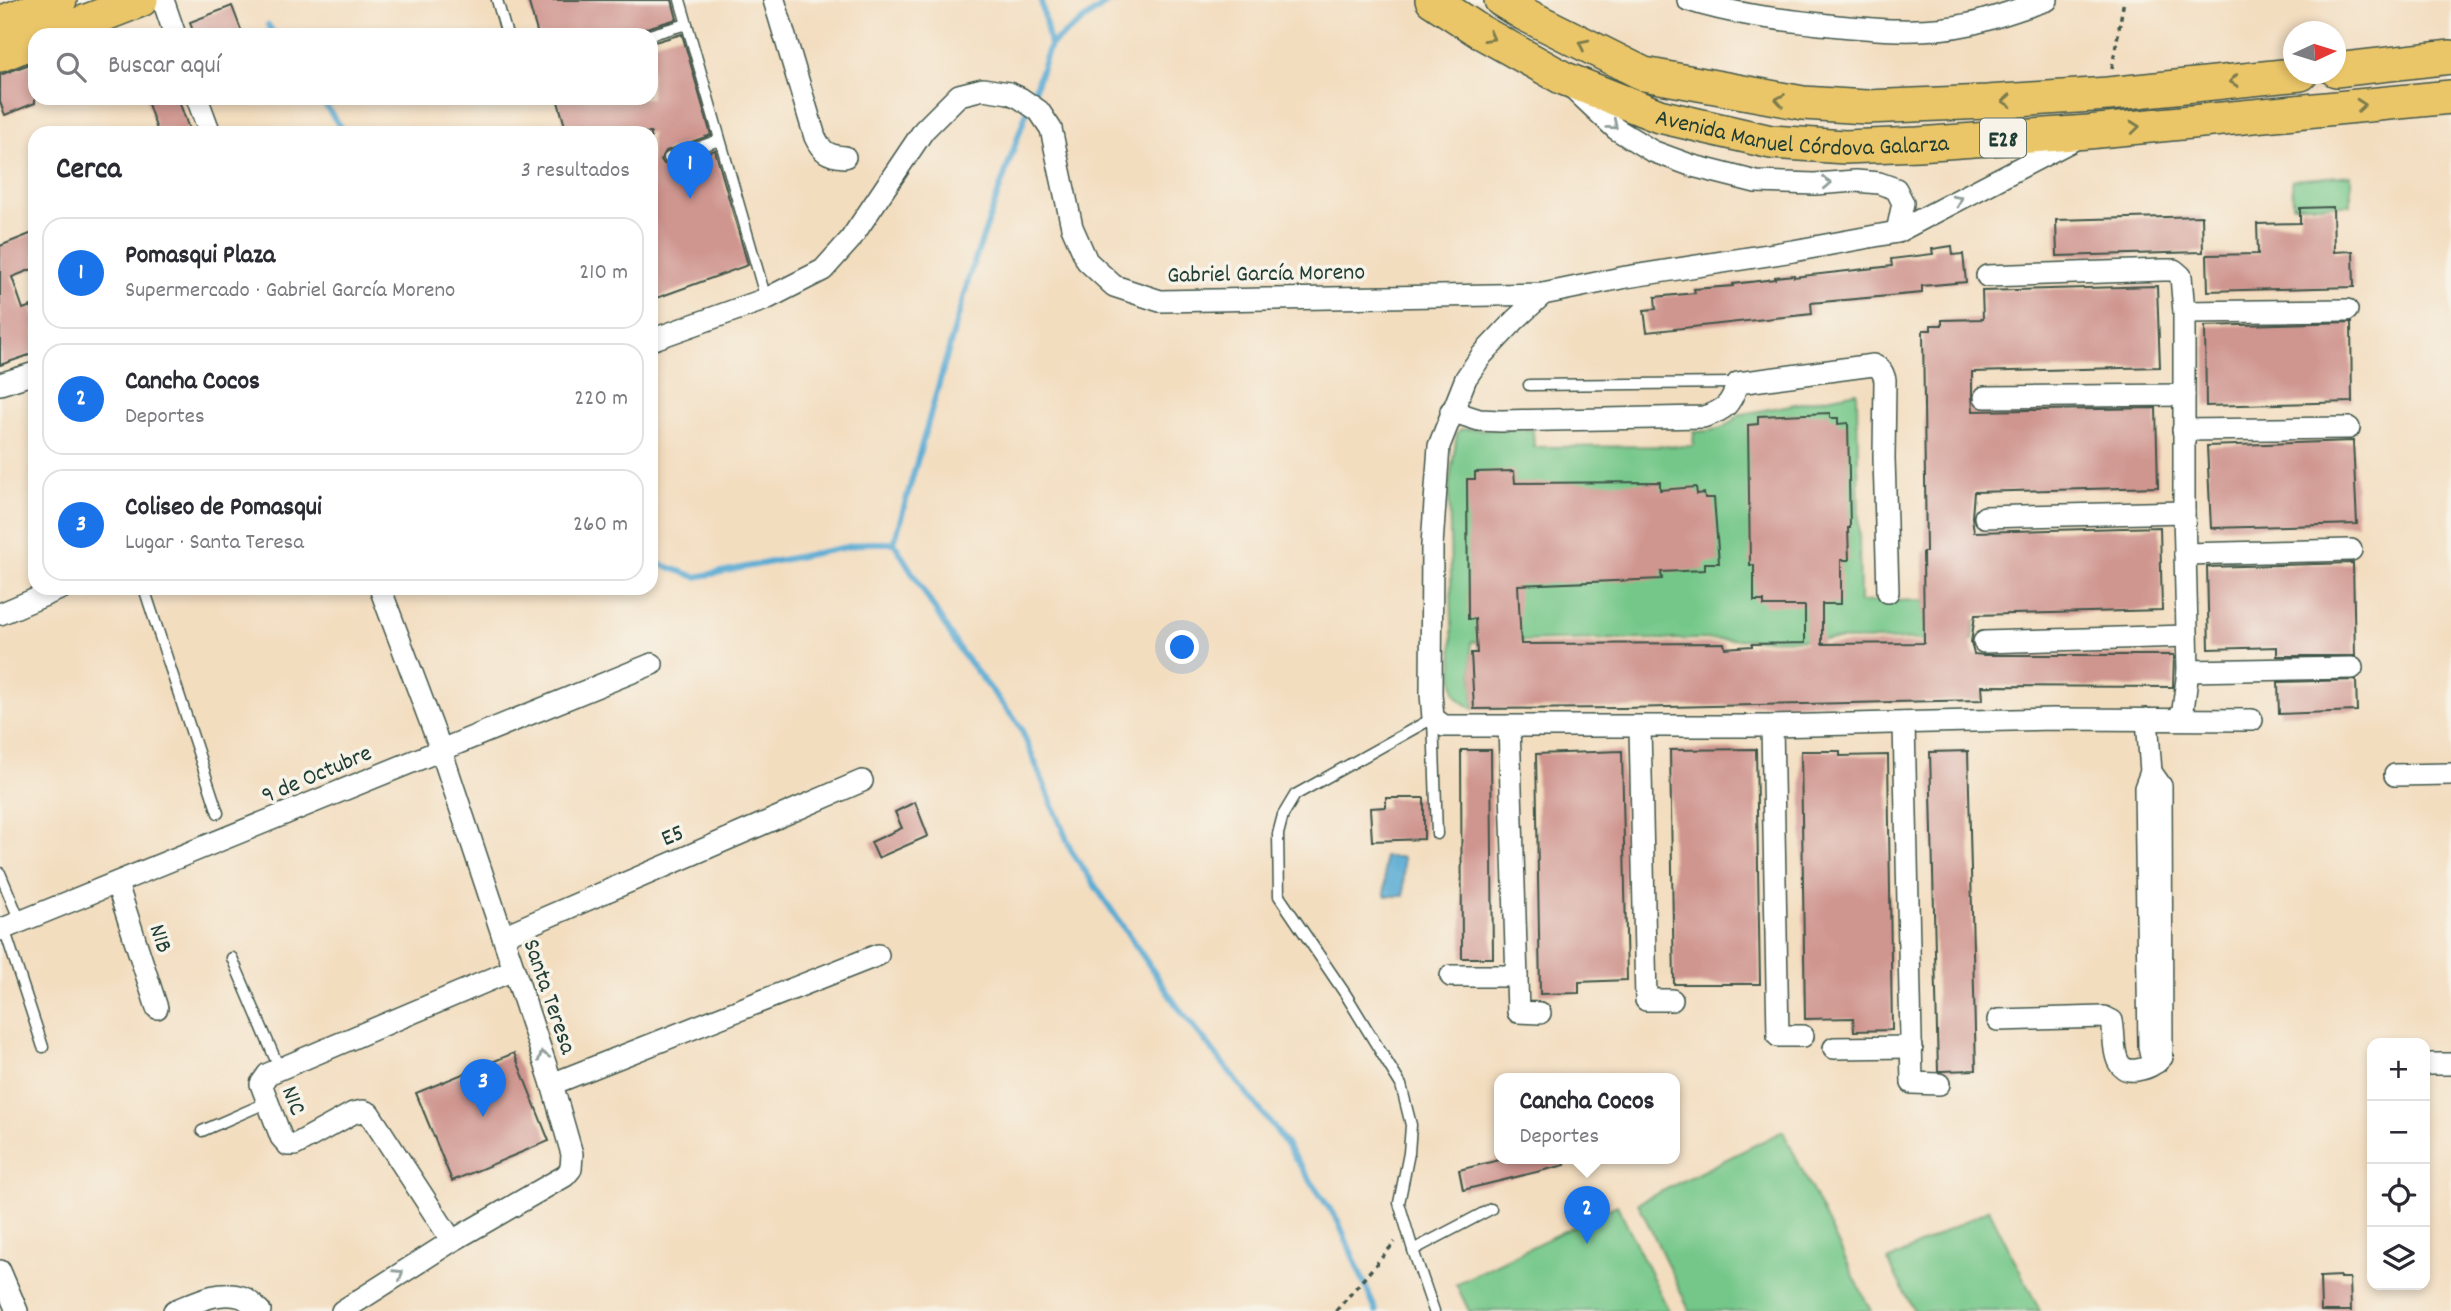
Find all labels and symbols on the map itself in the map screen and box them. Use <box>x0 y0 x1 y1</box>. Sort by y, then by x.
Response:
north arrow <box>2283 21 2346 84</box>
one-way arrow <box>1482 29 1495 42</box>
one-way arrow <box>1578 38 1590 52</box>
one-way arrow <box>2228 73 2239 88</box>
one-way arrow <box>1774 93 1786 108</box>
one-way arrow <box>2001 93 2012 108</box>
one-way arrow <box>2356 98 2367 113</box>
street label: Avenida Manuel Córdova Galarza <box>1652 102 1951 167</box>
one-way arrow <box>1604 117 1617 129</box>
road number: E28 <box>1980 119 2026 158</box>
one-way arrow <box>2130 120 2141 135</box>
pin: 1 <box>667 141 713 199</box>
one-way arrow <box>1822 176 1833 191</box>
one-way arrow <box>1950 195 1963 208</box>
street label: Gabriel García Moreno <box>1167 256 1365 294</box>
your location <box>1165 630 1199 664</box>
street label: 9 de Octubre <box>257 737 377 814</box>
street label: E5 <box>656 817 690 857</box>
street label: N1B <box>139 920 180 958</box>
street label: Santa Teresa <box>513 935 584 1060</box>
one-way arrow <box>537 1050 551 1063</box>
pin: 3 <box>460 1059 506 1117</box>
street label: N1C <box>271 1081 313 1121</box>
pin: 2 <box>1564 1186 1610 1244</box>
one-way arrow <box>392 1270 405 1283</box>

